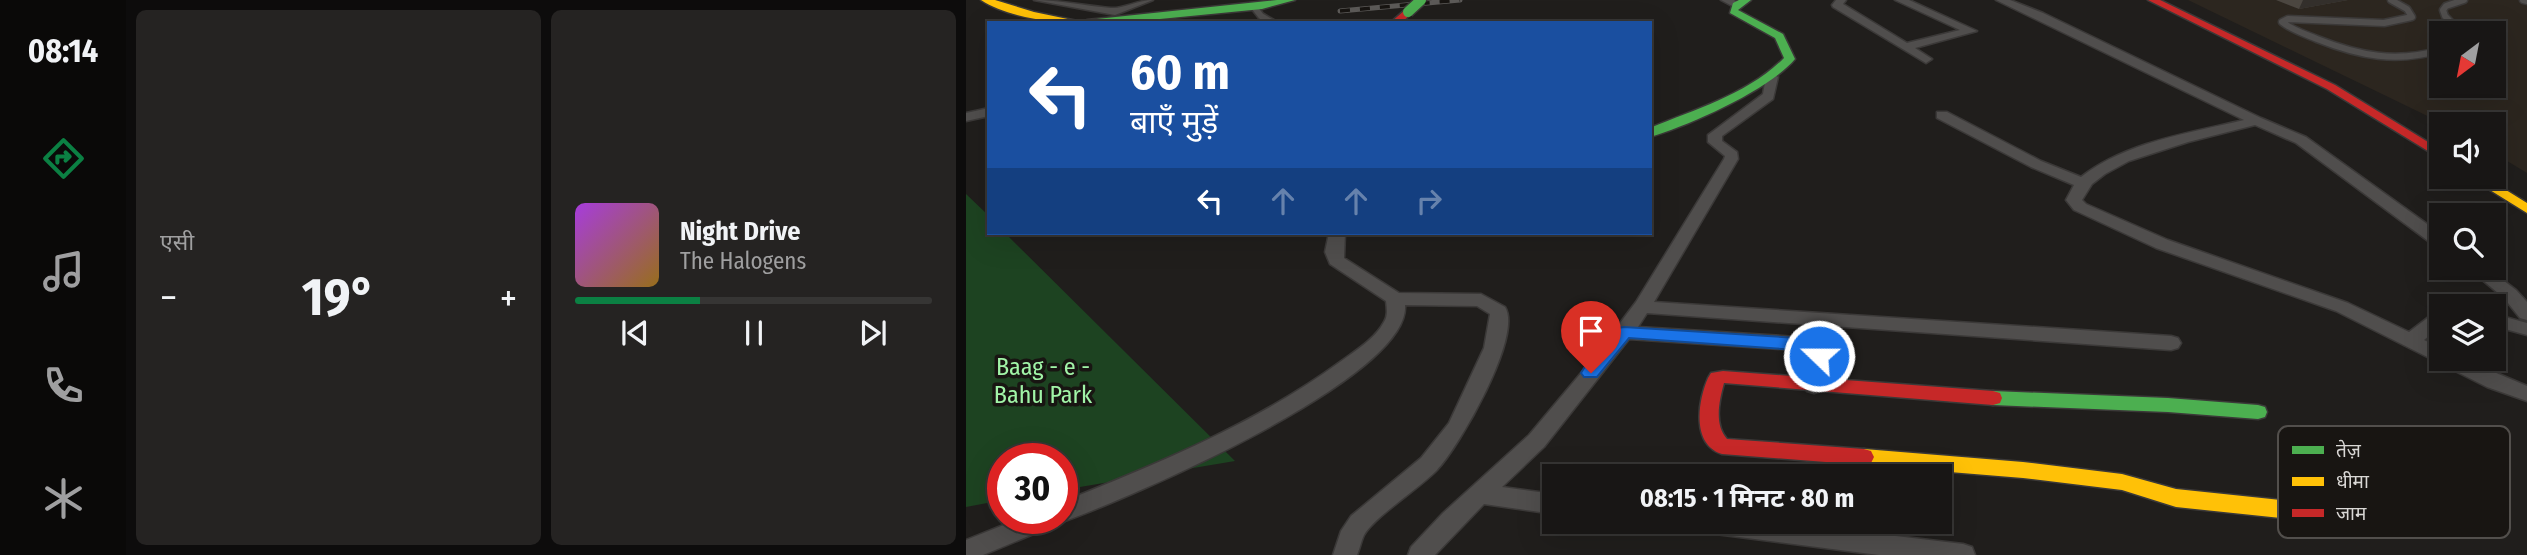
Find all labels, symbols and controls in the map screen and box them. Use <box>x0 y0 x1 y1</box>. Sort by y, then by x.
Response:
north arrow <box>2429 21 2506 98</box>
map controls <box>2429 21 2506 371</box>
text: 08:14 <box>28 32 98 70</box>
text: 60 m <box>1130 43 1230 102</box>
icon: left <box>1015 49 1106 140</box>
text: बाएँ मुड़ें <box>1130 103 1218 141</box>
button: sound <box>2429 112 2506 189</box>
icon: directions <box>39 134 88 183</box>
icon: left <box>1191 182 1229 220</box>
icon: ahead <box>1264 182 1302 220</box>
icon: ahead <box>1337 182 1375 220</box>
icon: right <box>1410 182 1448 220</box>
button: search <box>2429 203 2506 280</box>
text: Night Drive <box>680 216 800 247</box>
text: एसी <box>160 228 194 256</box>
icon: music <box>39 247 88 296</box>
text: The Halogens <box>680 247 806 275</box>
text: 19° <box>302 266 375 329</box>
text: − <box>160 275 177 321</box>
text: + <box>500 275 517 321</box>
button: layers <box>2429 294 2506 371</box>
pin <box>1561 301 1621 373</box>
icon: arrive <box>1572 312 1610 350</box>
icon: previous <box>616 314 654 352</box>
icon: pause <box>735 314 773 352</box>
icon: next <box>854 314 892 352</box>
position arrow <box>1782 319 1856 393</box>
park label: Baag - e - Bahu Park <box>994 353 1093 409</box>
icon: phone <box>39 361 88 410</box>
legend <box>2278 426 2510 538</box>
text: तेज़ <box>2336 439 2362 462</box>
speed limit sign: 30 <box>987 443 1078 534</box>
text: धीमा <box>2336 470 2370 493</box>
icon: climate <box>39 474 88 523</box>
text: 08:15 · 1 मिनट · 80 m <box>1640 483 1854 514</box>
text: जाम <box>2336 502 2367 525</box>

